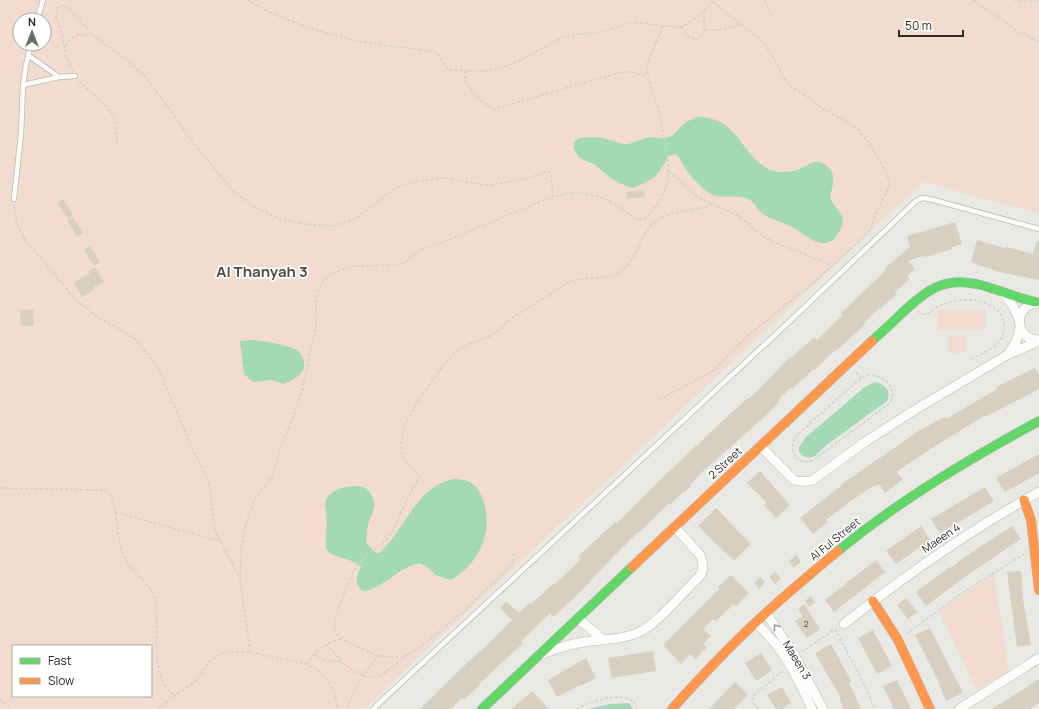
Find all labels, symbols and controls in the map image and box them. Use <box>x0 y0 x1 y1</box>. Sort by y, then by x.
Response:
north arrow <box>12 12 52 52</box>
scale bar <box>899 12 963 38</box>
text: N <box>28 14 36 29</box>
text: 50 m <box>905 17 932 34</box>
district label: Al Thanyah 3 <box>216 261 308 282</box>
street label: 2 Street <box>705 443 745 482</box>
street label: Al Ful Street <box>806 514 863 564</box>
street label: Maeen 4 <box>919 519 963 556</box>
house number: 2 <box>803 617 809 630</box>
one-way arrow <box>773 624 781 631</box>
street label: Maeen 3 <box>780 638 815 682</box>
legend <box>12 645 152 697</box>
text: Fast <box>48 652 72 669</box>
text: Slow <box>48 672 74 689</box>

